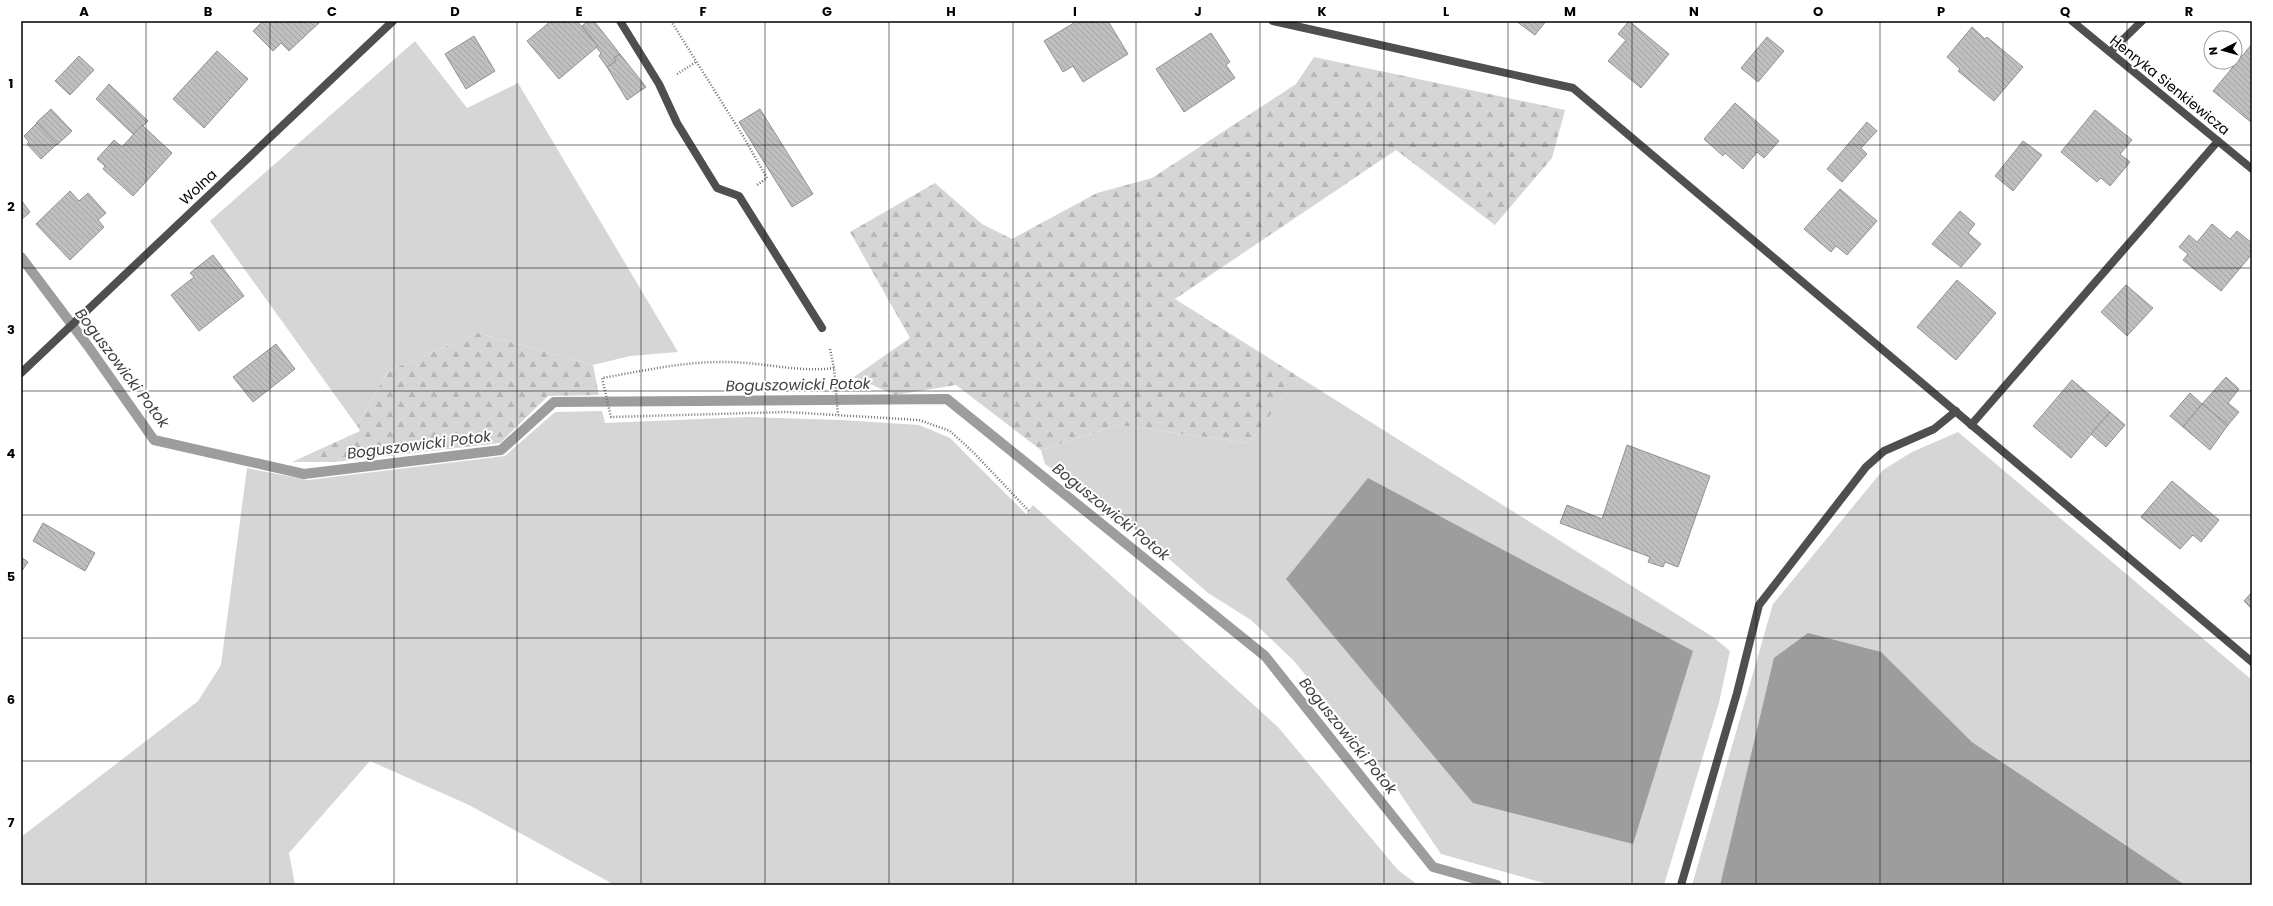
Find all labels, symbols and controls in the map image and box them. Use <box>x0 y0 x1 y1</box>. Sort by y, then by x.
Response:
text: A <box>79 2 89 21</box>
text: B <box>204 2 213 21</box>
text: C <box>327 2 337 21</box>
text: D <box>450 2 460 21</box>
text: E <box>575 2 583 21</box>
text: F <box>699 2 707 21</box>
text: G <box>822 2 832 21</box>
text: H <box>946 2 956 21</box>
text: I <box>1073 2 1077 21</box>
text: J <box>1194 2 1202 21</box>
text: K <box>1317 2 1327 21</box>
text: L <box>1443 2 1449 21</box>
text: M <box>1564 2 1576 21</box>
text: N <box>1689 2 1699 21</box>
text: O <box>1813 2 1823 21</box>
text: P <box>1937 2 1945 21</box>
text: Q <box>2060 2 2070 21</box>
text: R <box>2185 2 2193 21</box>
street label: Henryka Sienkiewicza <box>2106 30 2234 140</box>
north arrow <box>2203 30 2243 70</box>
text: N <box>2205 46 2221 56</box>
text: 1 <box>9 74 13 93</box>
street label: Wolna <box>175 165 221 209</box>
text: 2 <box>7 197 15 216</box>
water label: Boguszowicki Potok <box>70 304 175 433</box>
text: 3 <box>7 320 15 339</box>
water label: Boguszowicki Potok <box>725 373 872 396</box>
water label: Boguszowicki Potok <box>346 425 493 464</box>
text: 4 <box>7 444 16 463</box>
water label: Boguszowicki Potok <box>1048 458 1175 566</box>
text: 5 <box>7 567 15 586</box>
water label: Boguszowicki Potok <box>1295 673 1403 800</box>
text: 6 <box>7 690 15 709</box>
text: 7 <box>8 813 15 832</box>

